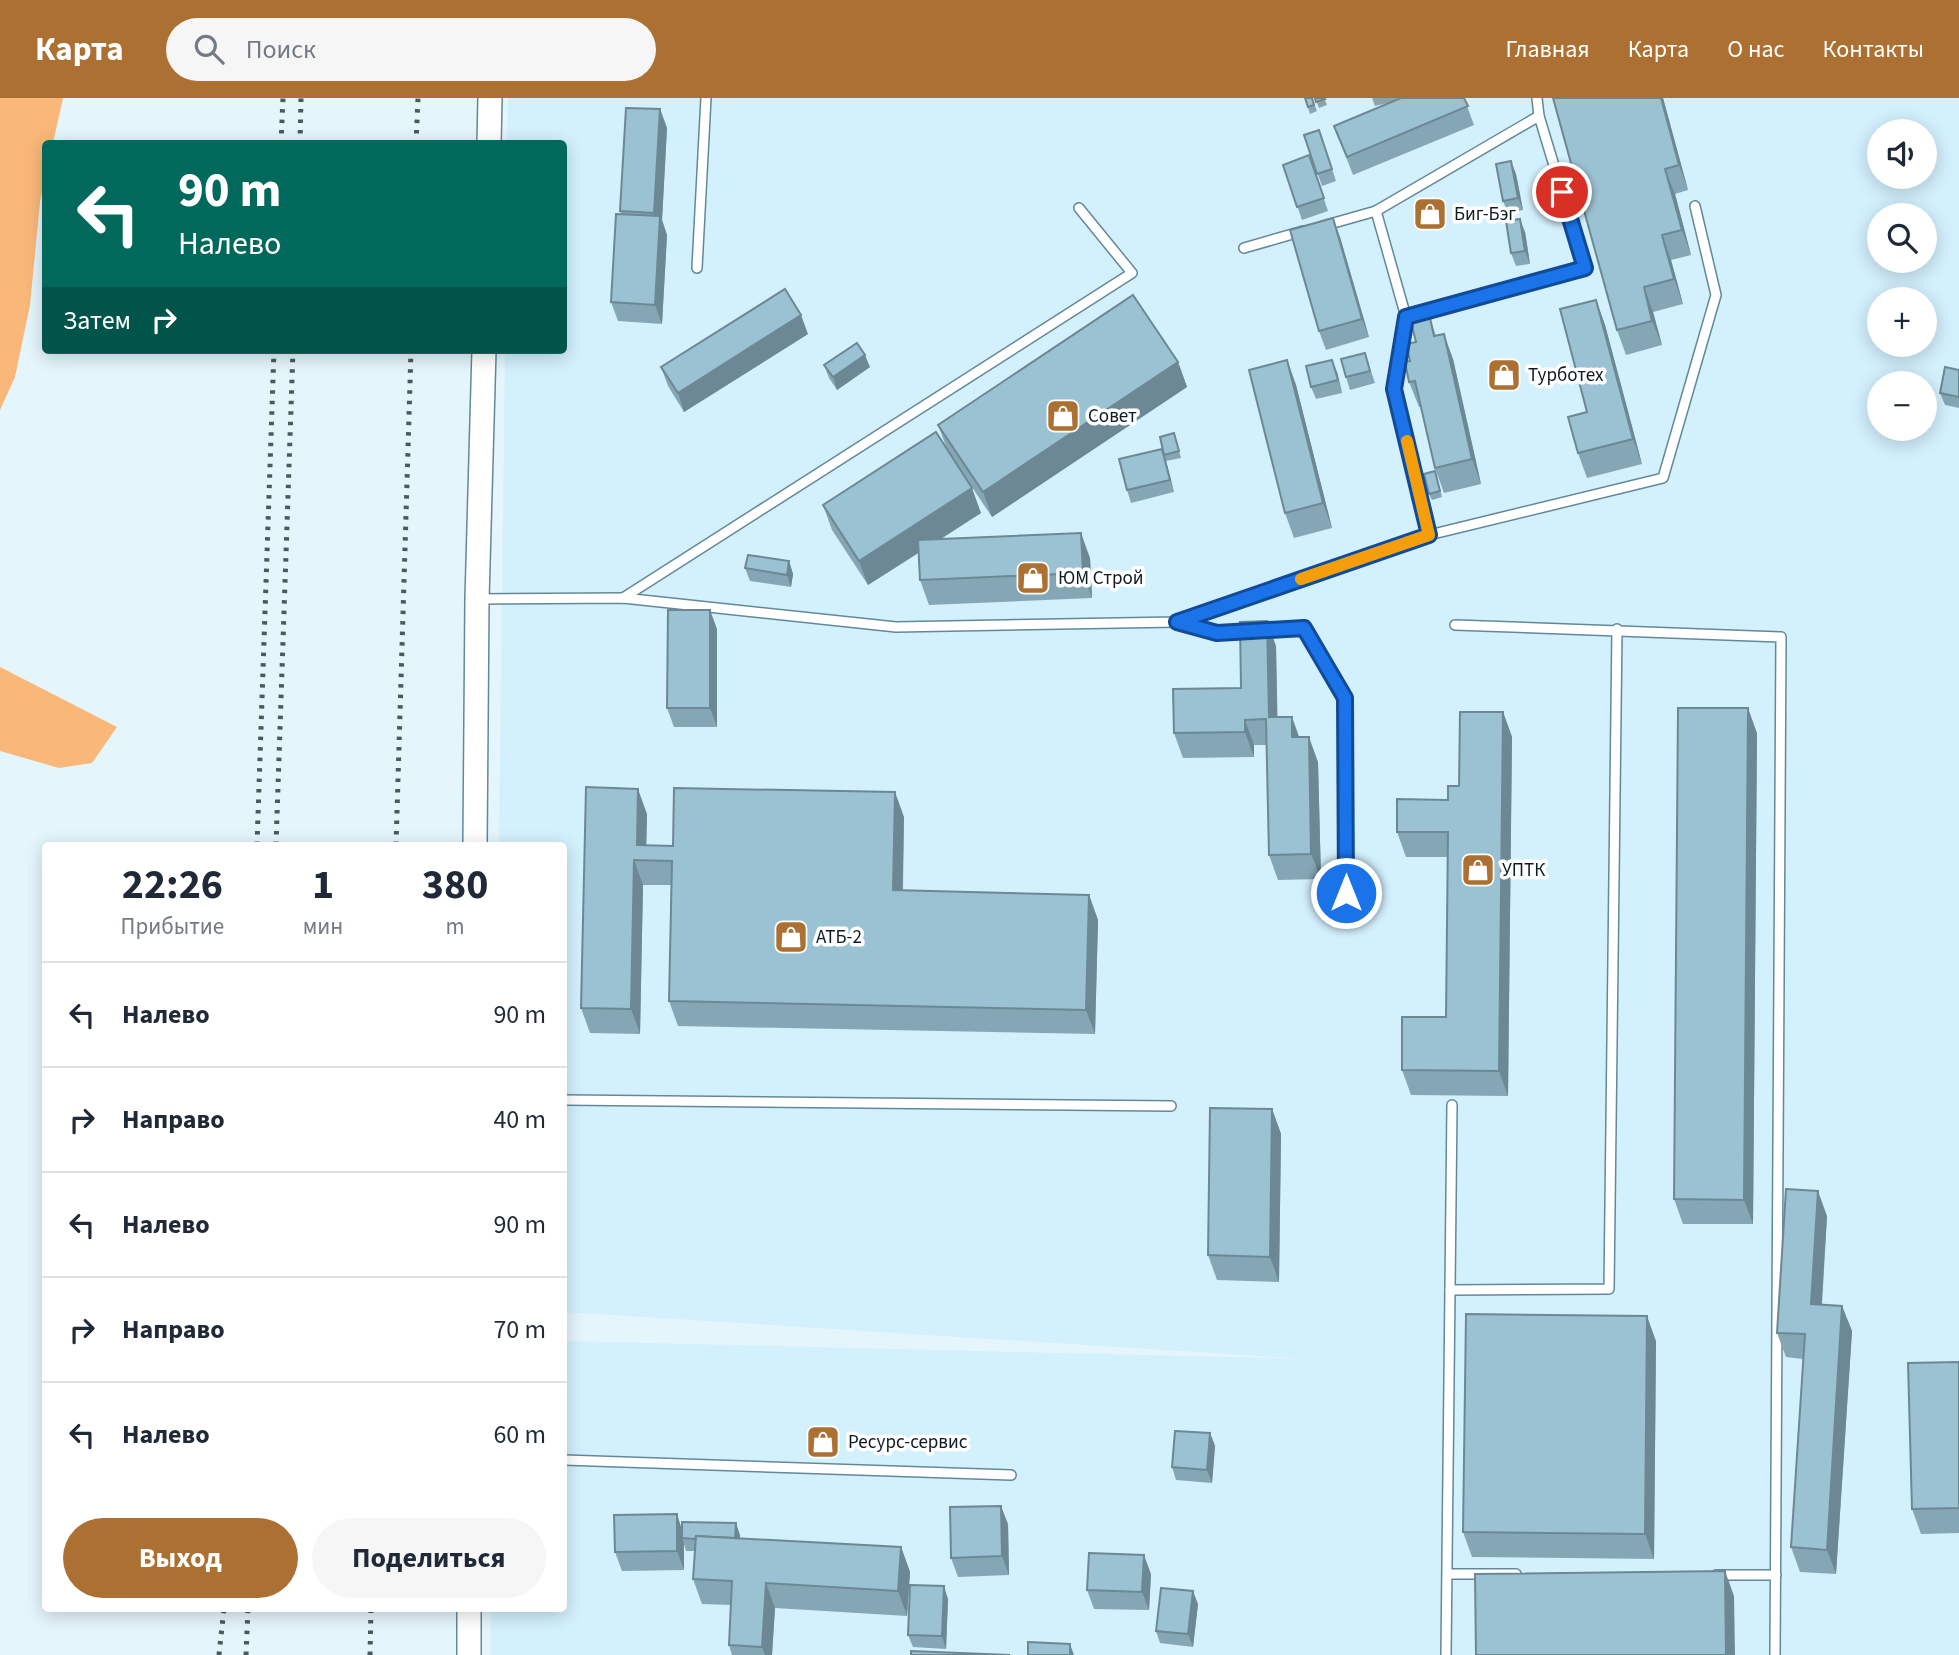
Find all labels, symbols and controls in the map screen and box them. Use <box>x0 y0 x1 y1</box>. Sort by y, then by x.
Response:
search box <box>166 18 656 81</box>
text: Карта <box>35 26 124 73</box>
icon: search <box>190 30 228 68</box>
text: Поиск <box>246 31 316 68</box>
text: Главная <box>1505 32 1590 67</box>
text: Карта <box>1628 32 1689 67</box>
text: О нас <box>1727 32 1784 67</box>
text: Контакты <box>1822 32 1924 67</box>
map controls <box>1867 119 1937 441</box>
button: sound <box>1867 119 1937 189</box>
text: 90 m <box>178 156 282 226</box>
pin <box>1532 162 1592 222</box>
icon: left <box>63 168 154 259</box>
icon: arrive <box>1543 173 1581 211</box>
shop icon: Биг-Бэг <box>1411 195 1449 233</box>
place label: Биг-Бэг <box>1454 201 1516 228</box>
button: search <box>1867 203 1937 273</box>
text: Налево <box>178 221 281 267</box>
button: + <box>1867 287 1937 357</box>
icon: right <box>145 301 183 339</box>
text: Затем <box>63 302 131 339</box>
shop icon: Турботех <box>1485 356 1523 394</box>
place label: Турботех <box>1528 362 1604 389</box>
button: − <box>1867 371 1937 441</box>
shop icon: Совет <box>1044 397 1082 435</box>
place label: Совет <box>1088 403 1137 430</box>
shop icon: ЮМ Строй <box>1014 559 1052 597</box>
place label: ЮМ Строй <box>1058 565 1144 592</box>
shop icon: УПТК <box>1459 851 1497 889</box>
text: 22:26 <box>122 855 223 915</box>
text: 1 <box>312 855 334 915</box>
text: 380 <box>422 855 488 915</box>
position arrow <box>1309 856 1383 930</box>
place label: УПТК <box>1502 857 1545 884</box>
text: Прибытие <box>121 910 224 943</box>
text: мин <box>303 910 343 943</box>
text: m <box>446 910 465 943</box>
shop icon: АТБ-2 <box>772 918 810 956</box>
place label: АТБ-2 <box>816 924 862 951</box>
icon: left <box>63 996 101 1034</box>
text: Налево <box>122 996 210 1033</box>
text: 90 m <box>493 996 546 1033</box>
icon: right <box>63 1101 101 1139</box>
text: Направо <box>122 1101 225 1138</box>
text: 40 m <box>493 1101 546 1138</box>
icon: left <box>63 1206 101 1244</box>
text: Налево <box>122 1206 210 1243</box>
text: 90 m <box>493 1206 546 1243</box>
icon: right <box>63 1311 101 1349</box>
text: Направо <box>122 1311 225 1348</box>
text: 70 m <box>493 1311 546 1348</box>
icon: left <box>63 1416 101 1454</box>
text: Налево <box>122 1416 210 1453</box>
text: 60 m <box>493 1416 546 1453</box>
shop icon: Ресурс-сервис <box>804 1423 842 1461</box>
place label: Ресурс-сервис <box>848 1429 968 1456</box>
button: Выход <box>63 1518 298 1598</box>
button: Поделиться <box>312 1518 546 1598</box>

